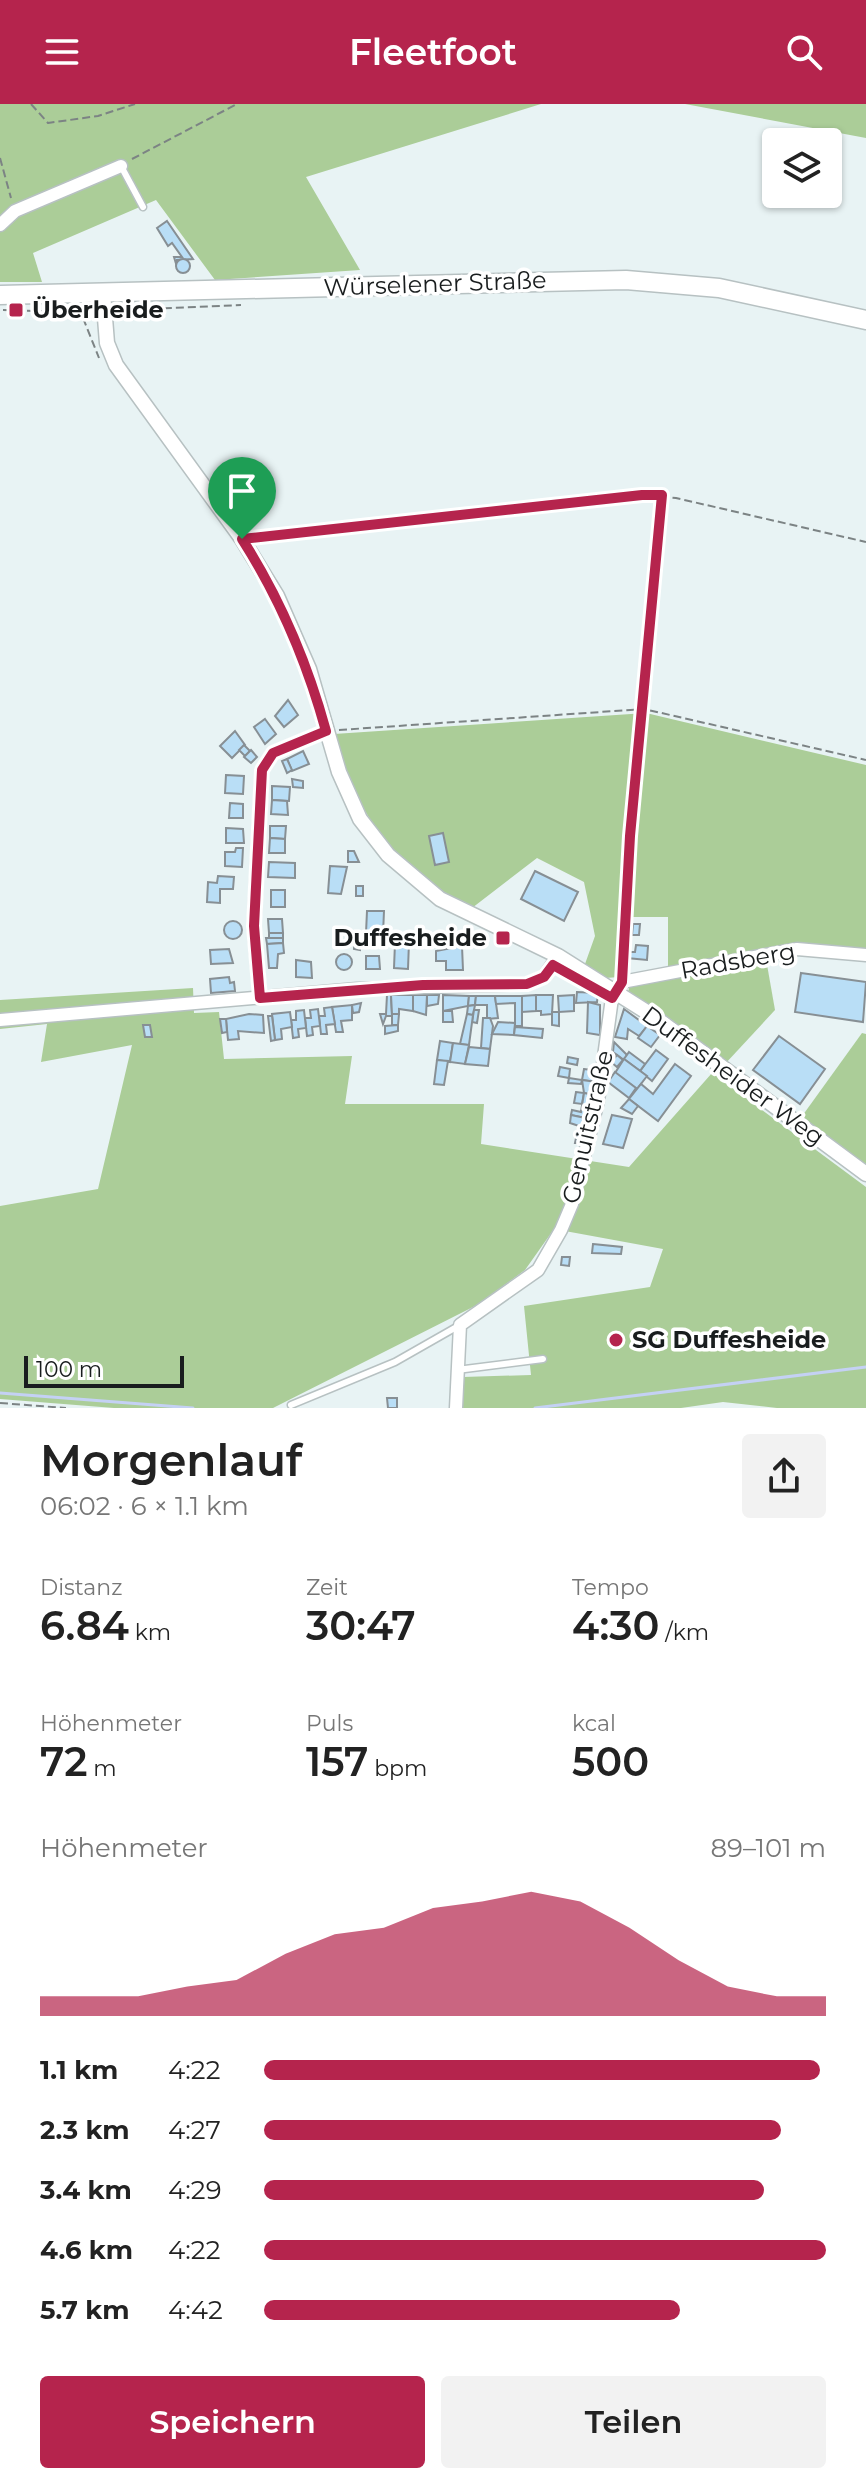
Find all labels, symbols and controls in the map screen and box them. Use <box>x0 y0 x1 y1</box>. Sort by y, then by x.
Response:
icon: menu <box>40 30 84 74</box>
text: Fleetfoot <box>349 30 517 74</box>
icon: search <box>782 30 826 74</box>
map controls <box>762 128 842 208</box>
button: layers <box>762 128 842 208</box>
street label: Würselener Straße <box>323 265 547 302</box>
place label: Überheide <box>32 295 164 324</box>
marker: Überheide <box>7 301 25 319</box>
pin <box>208 457 276 539</box>
icon: arrive <box>220 469 264 513</box>
place label: Duffesheide <box>333 923 487 952</box>
marker: Duffesheide <box>494 929 512 947</box>
street label: Radsberg <box>678 936 798 985</box>
street label: Duffesheider Weg <box>636 1000 830 1152</box>
street label: Genuitstraße <box>556 1048 619 1206</box>
place label: SG Duffesheide <box>632 1325 826 1354</box>
marker: SG Duffesheide <box>607 1331 625 1349</box>
scale bar <box>24 1352 184 1388</box>
text: 100 m <box>36 1356 102 1383</box>
text: Morgenlauf <box>40 1433 302 1487</box>
button: share <box>742 1434 826 1518</box>
text: 06:02 · 6 × 1.1 km <box>40 1490 249 1522</box>
text: Distanz <box>40 1574 122 1601</box>
text: Zeit <box>306 1574 348 1601</box>
text: Tempo <box>572 1574 649 1601</box>
text: 6.84 <box>40 1601 129 1650</box>
text: 30:47 <box>306 1601 416 1650</box>
text: 4:30 <box>572 1601 659 1650</box>
text: km <box>129 1619 171 1646</box>
text: /km <box>659 1619 709 1646</box>
text: Höhenmeter <box>40 1710 182 1737</box>
text: Puls <box>306 1710 353 1737</box>
text: kcal <box>572 1710 616 1737</box>
text: 72 <box>40 1737 88 1786</box>
text: 157 <box>306 1737 368 1786</box>
text: 500 <box>572 1737 649 1786</box>
text: m <box>88 1755 117 1782</box>
text: bpm <box>368 1755 427 1782</box>
text: Höhenmeter <box>40 1832 208 1864</box>
text: 89–101 m <box>710 1832 826 1864</box>
text: 1.1 km <box>40 2054 118 2086</box>
text: 4:22 <box>168 2054 220 2086</box>
text: 2.3 km <box>40 2114 130 2146</box>
text: 4:27 <box>168 2114 221 2146</box>
text: 3.4 km <box>40 2174 132 2206</box>
text: 4:29 <box>168 2174 221 2206</box>
text: 4.6 km <box>40 2234 133 2266</box>
text: 4:22 <box>168 2234 220 2266</box>
text: 5.7 km <box>40 2294 130 2326</box>
text: 4:42 <box>168 2294 223 2326</box>
button: Speichern <box>40 2376 425 2468</box>
button: Teilen <box>441 2376 826 2468</box>

